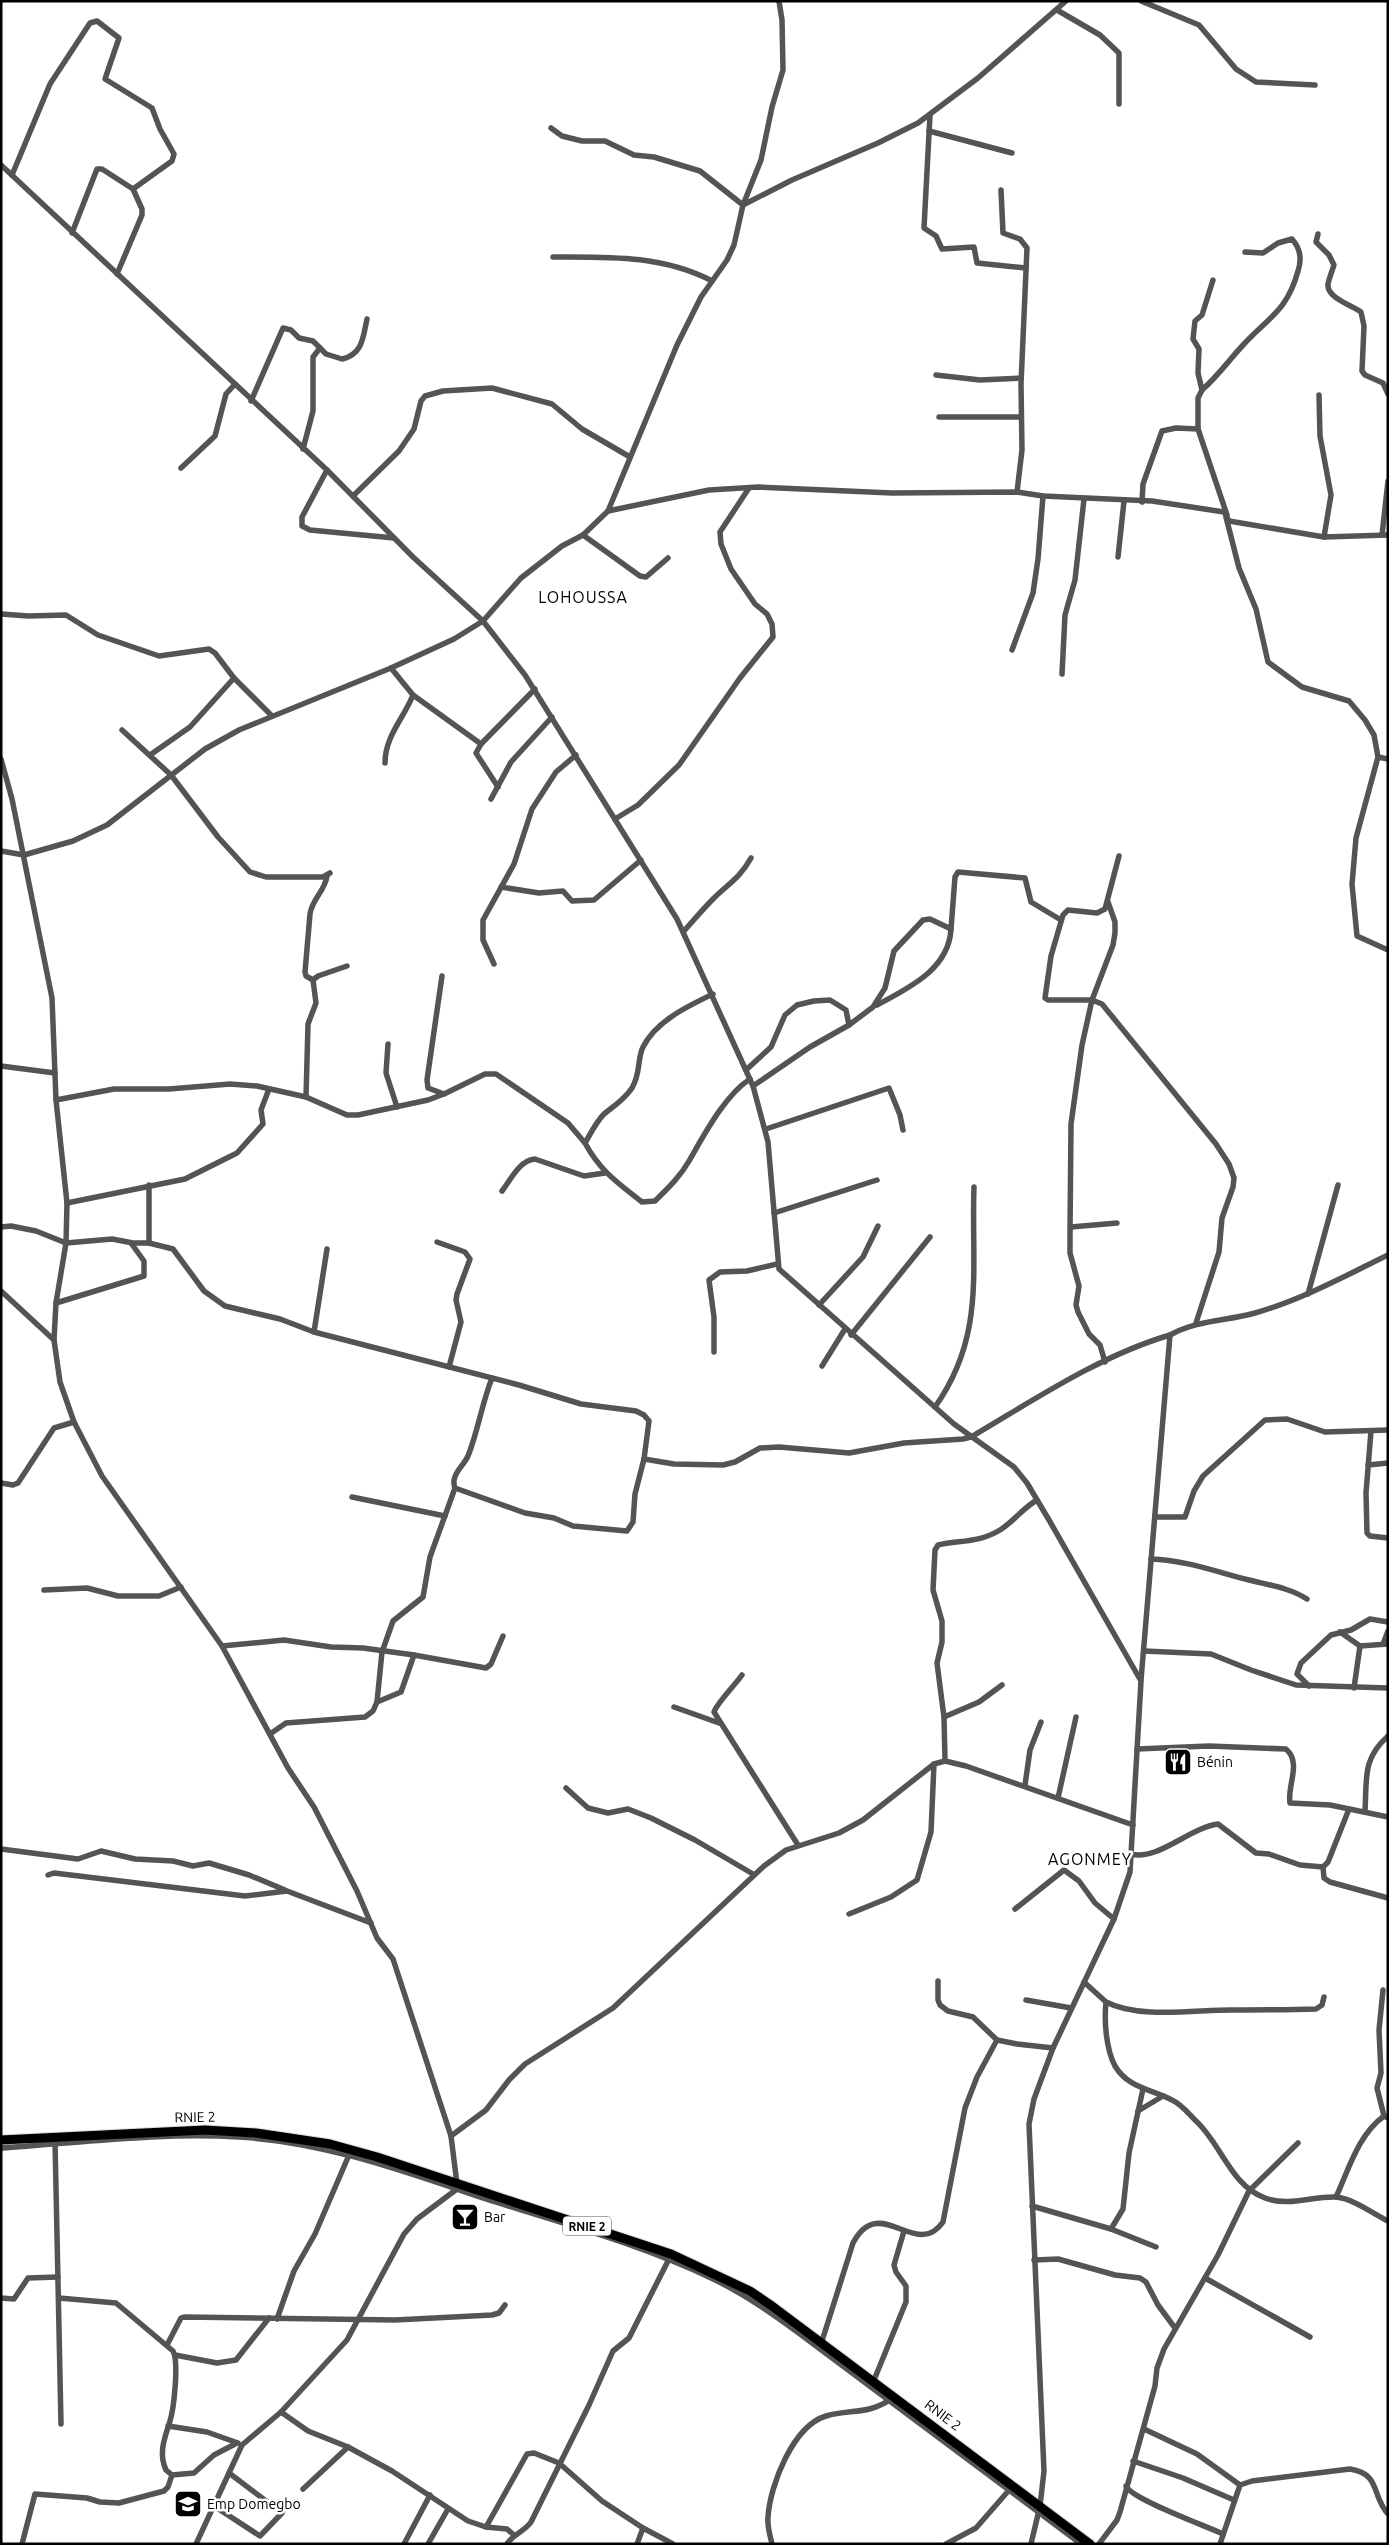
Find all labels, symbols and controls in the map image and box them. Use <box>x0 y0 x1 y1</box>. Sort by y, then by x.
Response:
district label: LOHOUSSA <box>538 588 628 606</box>
restaurant icon: Bénin <box>1163 1747 1193 1777</box>
place label: Bénin <box>1197 1754 1233 1770</box>
district label: AGONMEY <box>1048 1850 1132 1868</box>
street label: RNIE 2 <box>174 2109 216 2125</box>
bar icon: Bar <box>450 2202 480 2232</box>
place label: Bar <box>484 2209 506 2225</box>
road number: RNIE 2 <box>563 2216 611 2236</box>
street label: RNIE 2 <box>922 2396 964 2434</box>
school or university icon: Emp Domegbo <box>173 2489 203 2519</box>
place label: Emp Domegbo <box>207 2496 301 2512</box>

